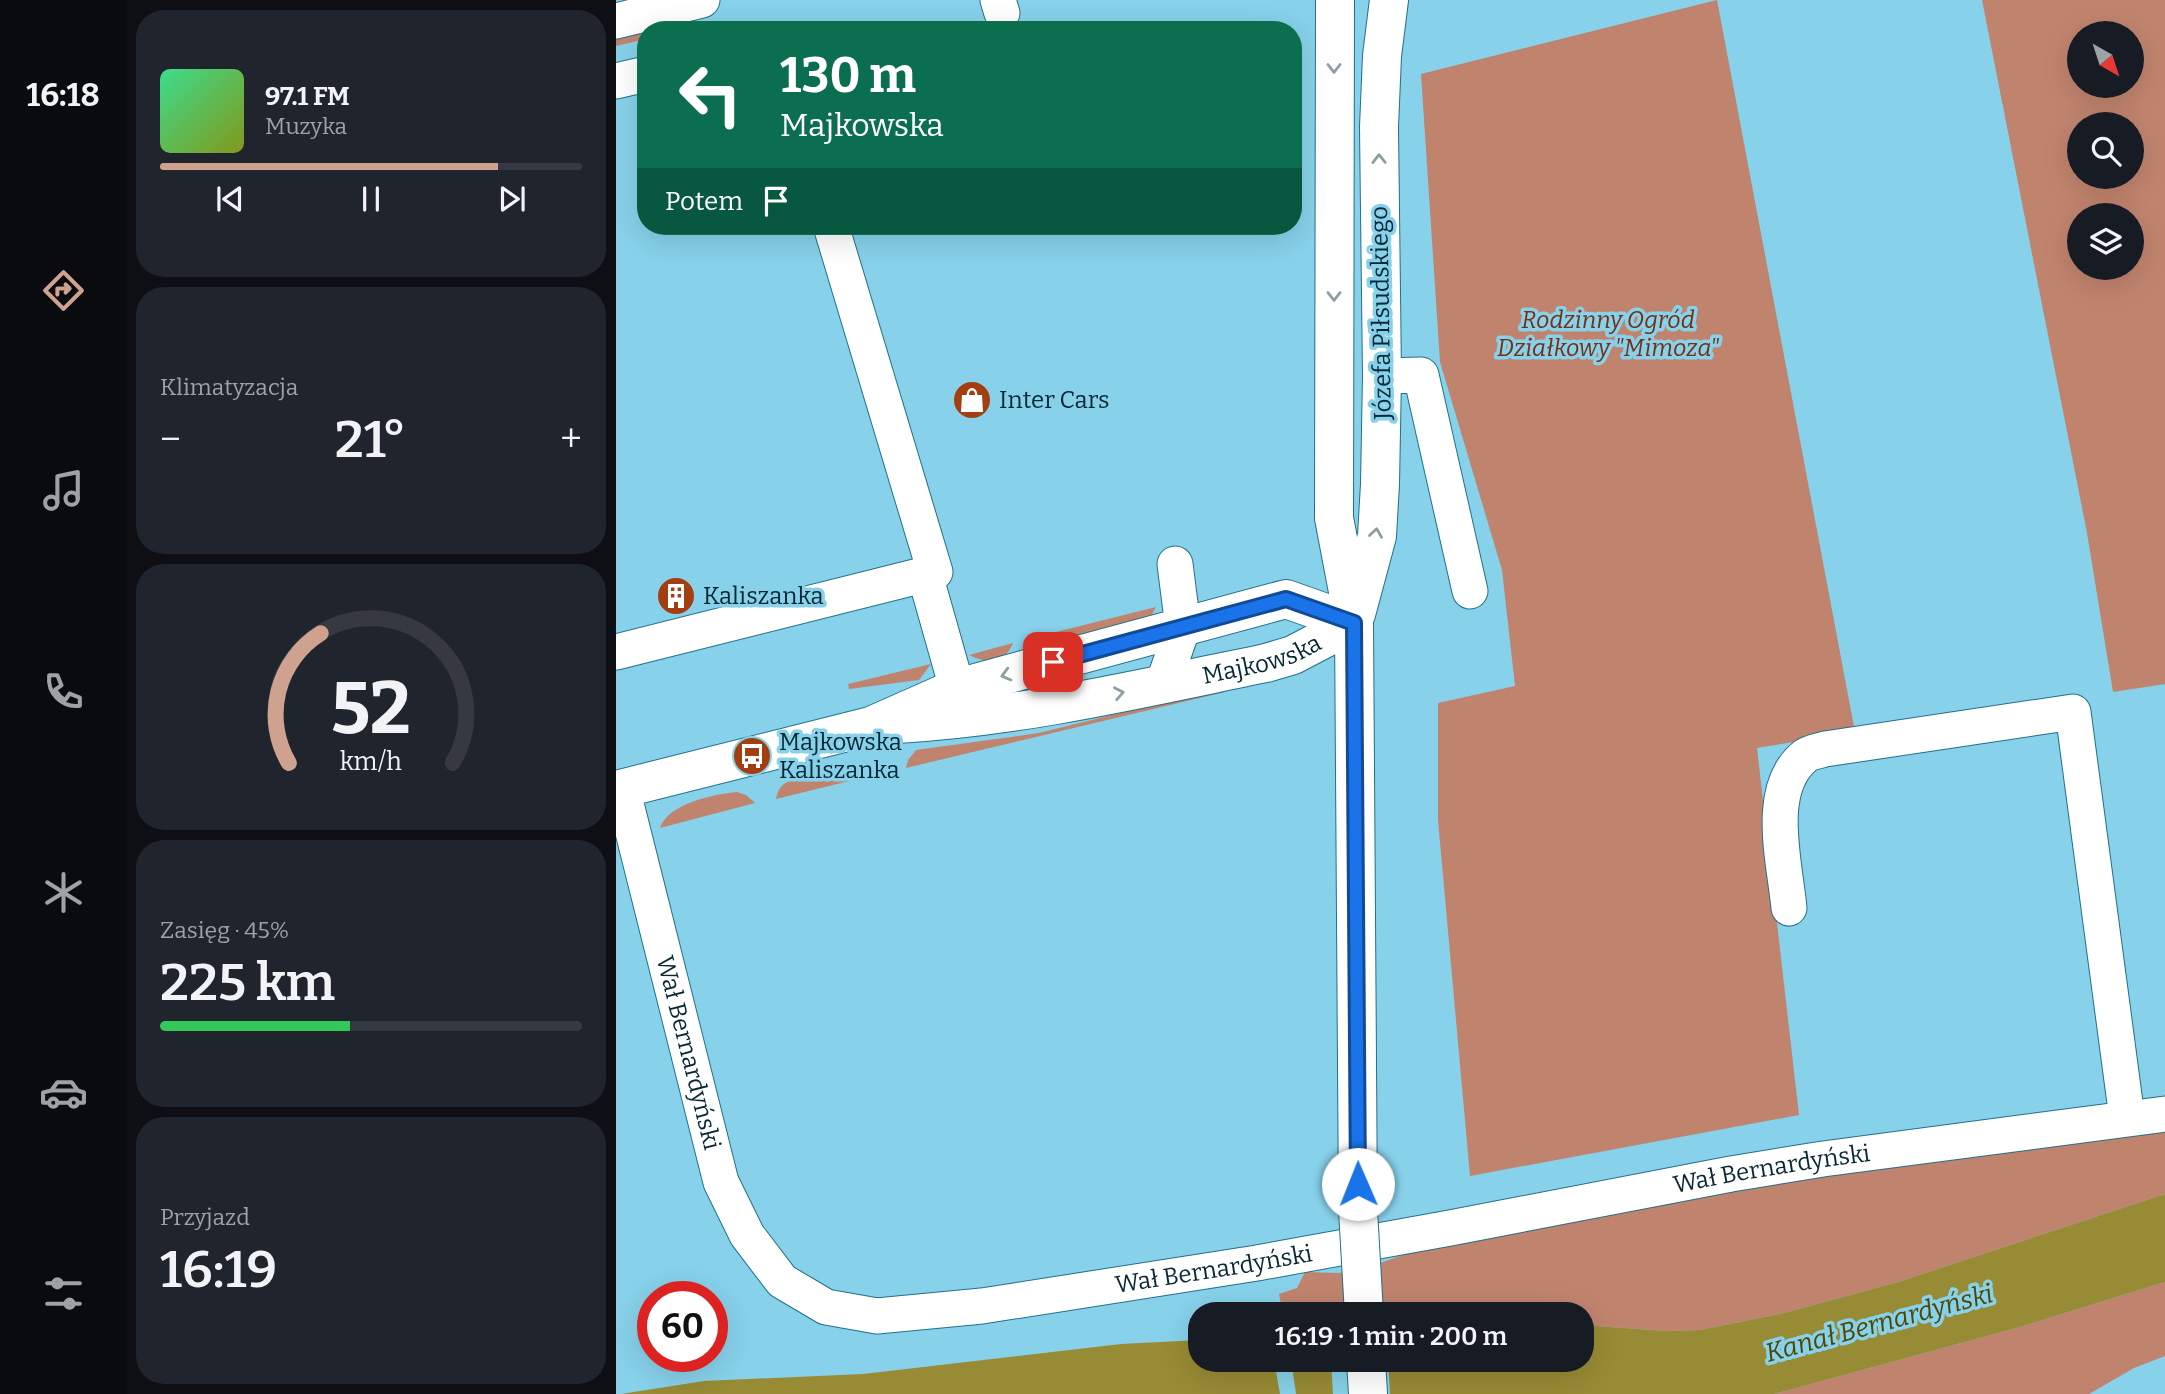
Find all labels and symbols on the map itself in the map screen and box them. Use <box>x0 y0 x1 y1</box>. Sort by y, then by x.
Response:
north arrow <box>2067 21 2144 98</box>
one-way arrow <box>1326 63 1341 74</box>
one-way arrow <box>1371 153 1387 164</box>
street label: Józefa Piłsudskiego <box>1365 206 1397 421</box>
one-way arrow <box>1326 291 1342 301</box>
park label: Rodzinny Ogród Działkowy "Mimoza" <box>1497 306 1720 362</box>
shop icon: Inter Cars <box>951 379 993 421</box>
place label: Inter Cars <box>999 386 1109 414</box>
one-way arrow <box>1369 527 1384 539</box>
building icon: Kaliszanka <box>655 575 697 617</box>
place label: Kaliszanka <box>703 582 824 610</box>
street label: Majkowska <box>1200 629 1326 690</box>
pin <box>1023 632 1083 692</box>
one-way arrow <box>1000 667 1012 681</box>
one-way arrow <box>1113 686 1125 701</box>
place label: Majkowska Kaliszanka <box>779 728 902 784</box>
bus stop icon: Majkowska Kaliszanka <box>731 735 773 777</box>
street label: Wał Bernardyński <box>651 953 726 1153</box>
street label: Wał Bernardyński <box>1671 1139 1872 1199</box>
position arrow <box>1321 1147 1395 1221</box>
street label: Wał Bernardyński <box>1113 1239 1314 1299</box>
water label: Kanał Bernardyński <box>1762 1278 1996 1369</box>
speed limit sign: 60 <box>637 1281 728 1372</box>

